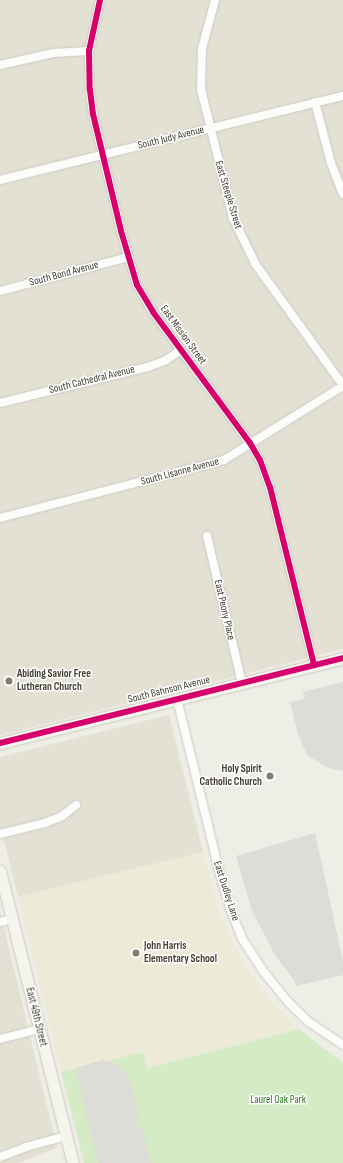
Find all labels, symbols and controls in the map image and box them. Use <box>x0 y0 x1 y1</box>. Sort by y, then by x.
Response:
street label: South Judy Avenue <box>136 123 206 153</box>
street label: East Steeple Street <box>211 159 245 231</box>
street label: South Bond Avenue <box>28 258 100 290</box>
street label: East Mission Street <box>157 303 209 367</box>
street label: South Cathedral Avenue <box>48 363 136 397</box>
street label: South Lisanne Avenue <box>139 455 221 489</box>
street label: East Peony Place <box>211 578 237 642</box>
place label: Abiding Savior Free Lutheran Church <box>17 668 91 694</box>
street label: South Bahnson Avenue <box>127 673 211 707</box>
marker: Abiding Savior Free Lutheran Church <box>4 676 14 686</box>
place label: Holy Spirit Catholic Church <box>200 763 262 789</box>
marker: Holy Spirit Catholic Church <box>265 771 275 781</box>
street label: East Dudley Lane <box>210 859 242 923</box>
place label: John Harris Elementary School <box>144 940 217 966</box>
marker: John Harris Elementary School <box>131 948 141 958</box>
street label: East 49th Street <box>22 986 50 1048</box>
park label: Laurel Oak Park <box>250 1093 306 1107</box>

